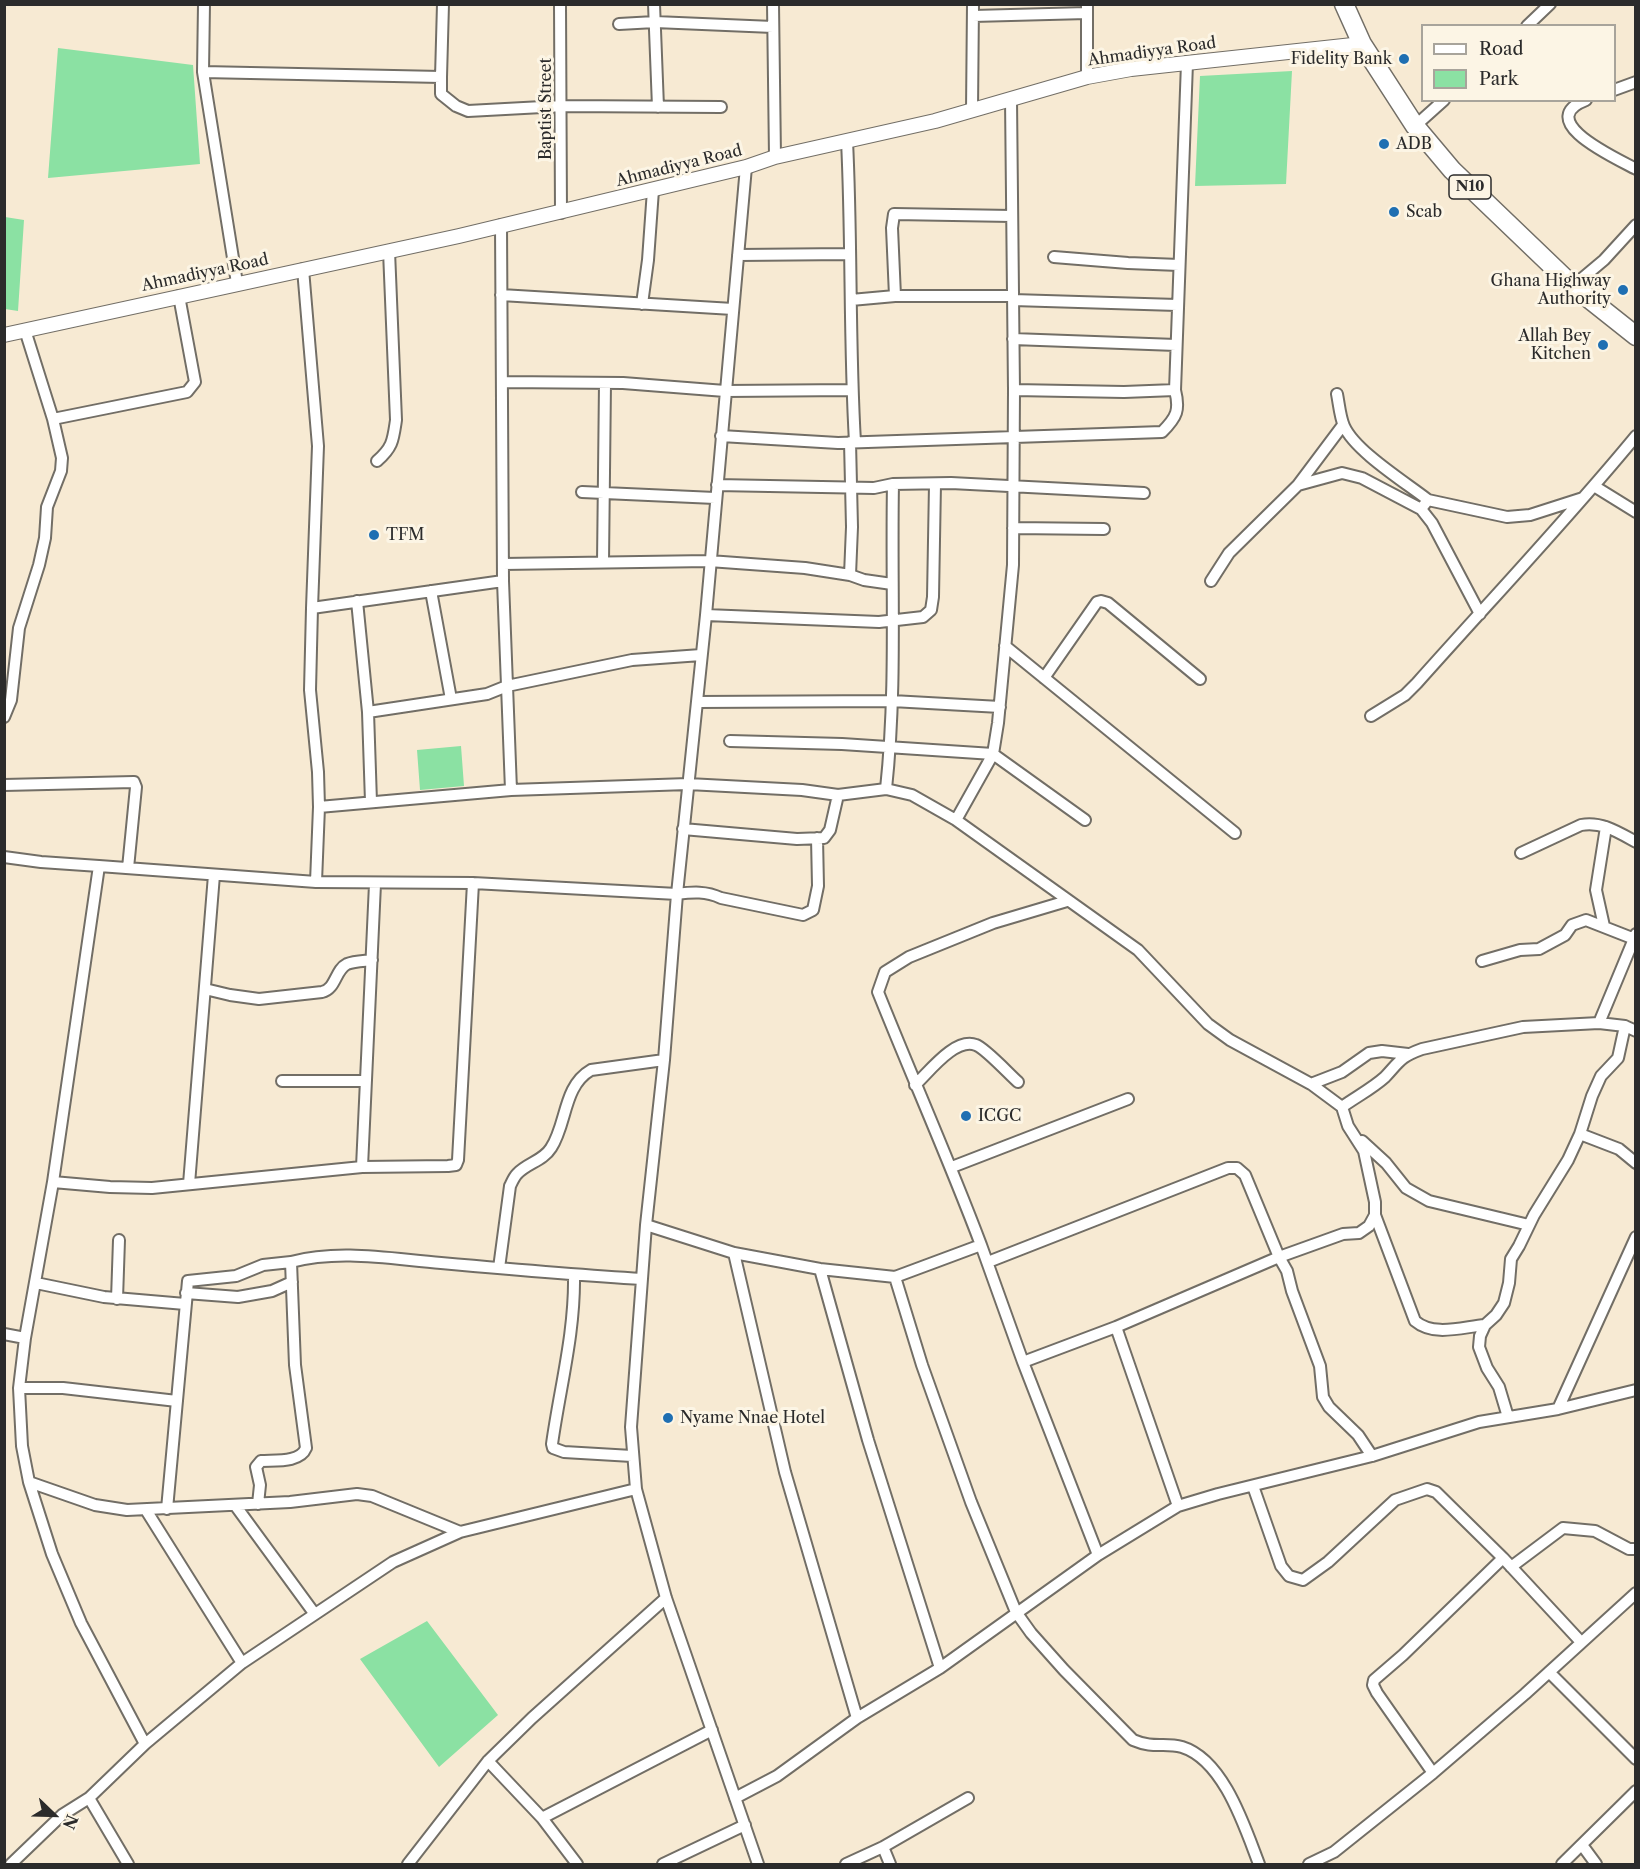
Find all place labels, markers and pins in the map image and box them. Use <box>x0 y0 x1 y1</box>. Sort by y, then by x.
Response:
place label: Fidelity Bank <box>1291 49 1392 69</box>
marker: Fidelity Bank <box>1397 52 1411 66</box>
place label: ADB <box>1396 134 1432 154</box>
marker: ADB <box>1377 137 1391 151</box>
place label: Scab <box>1406 202 1442 222</box>
marker: Scab <box>1387 205 1401 219</box>
place label: Ghana Highway Authority <box>1491 271 1611 309</box>
marker: Ghana Highway Authority <box>1616 283 1630 297</box>
place label: Allah Bey Kitchen <box>1518 326 1591 364</box>
marker: Allah Bey Kitchen <box>1596 338 1610 352</box>
place label: TFM <box>386 525 424 545</box>
marker: TFM <box>367 528 381 542</box>
place label: ICGC <box>978 1106 1021 1126</box>
marker: ICGC <box>959 1109 973 1123</box>
place label: Nyame Nnae Hotel <box>680 1408 825 1428</box>
marker: Nyame Nnae Hotel <box>661 1411 675 1425</box>

